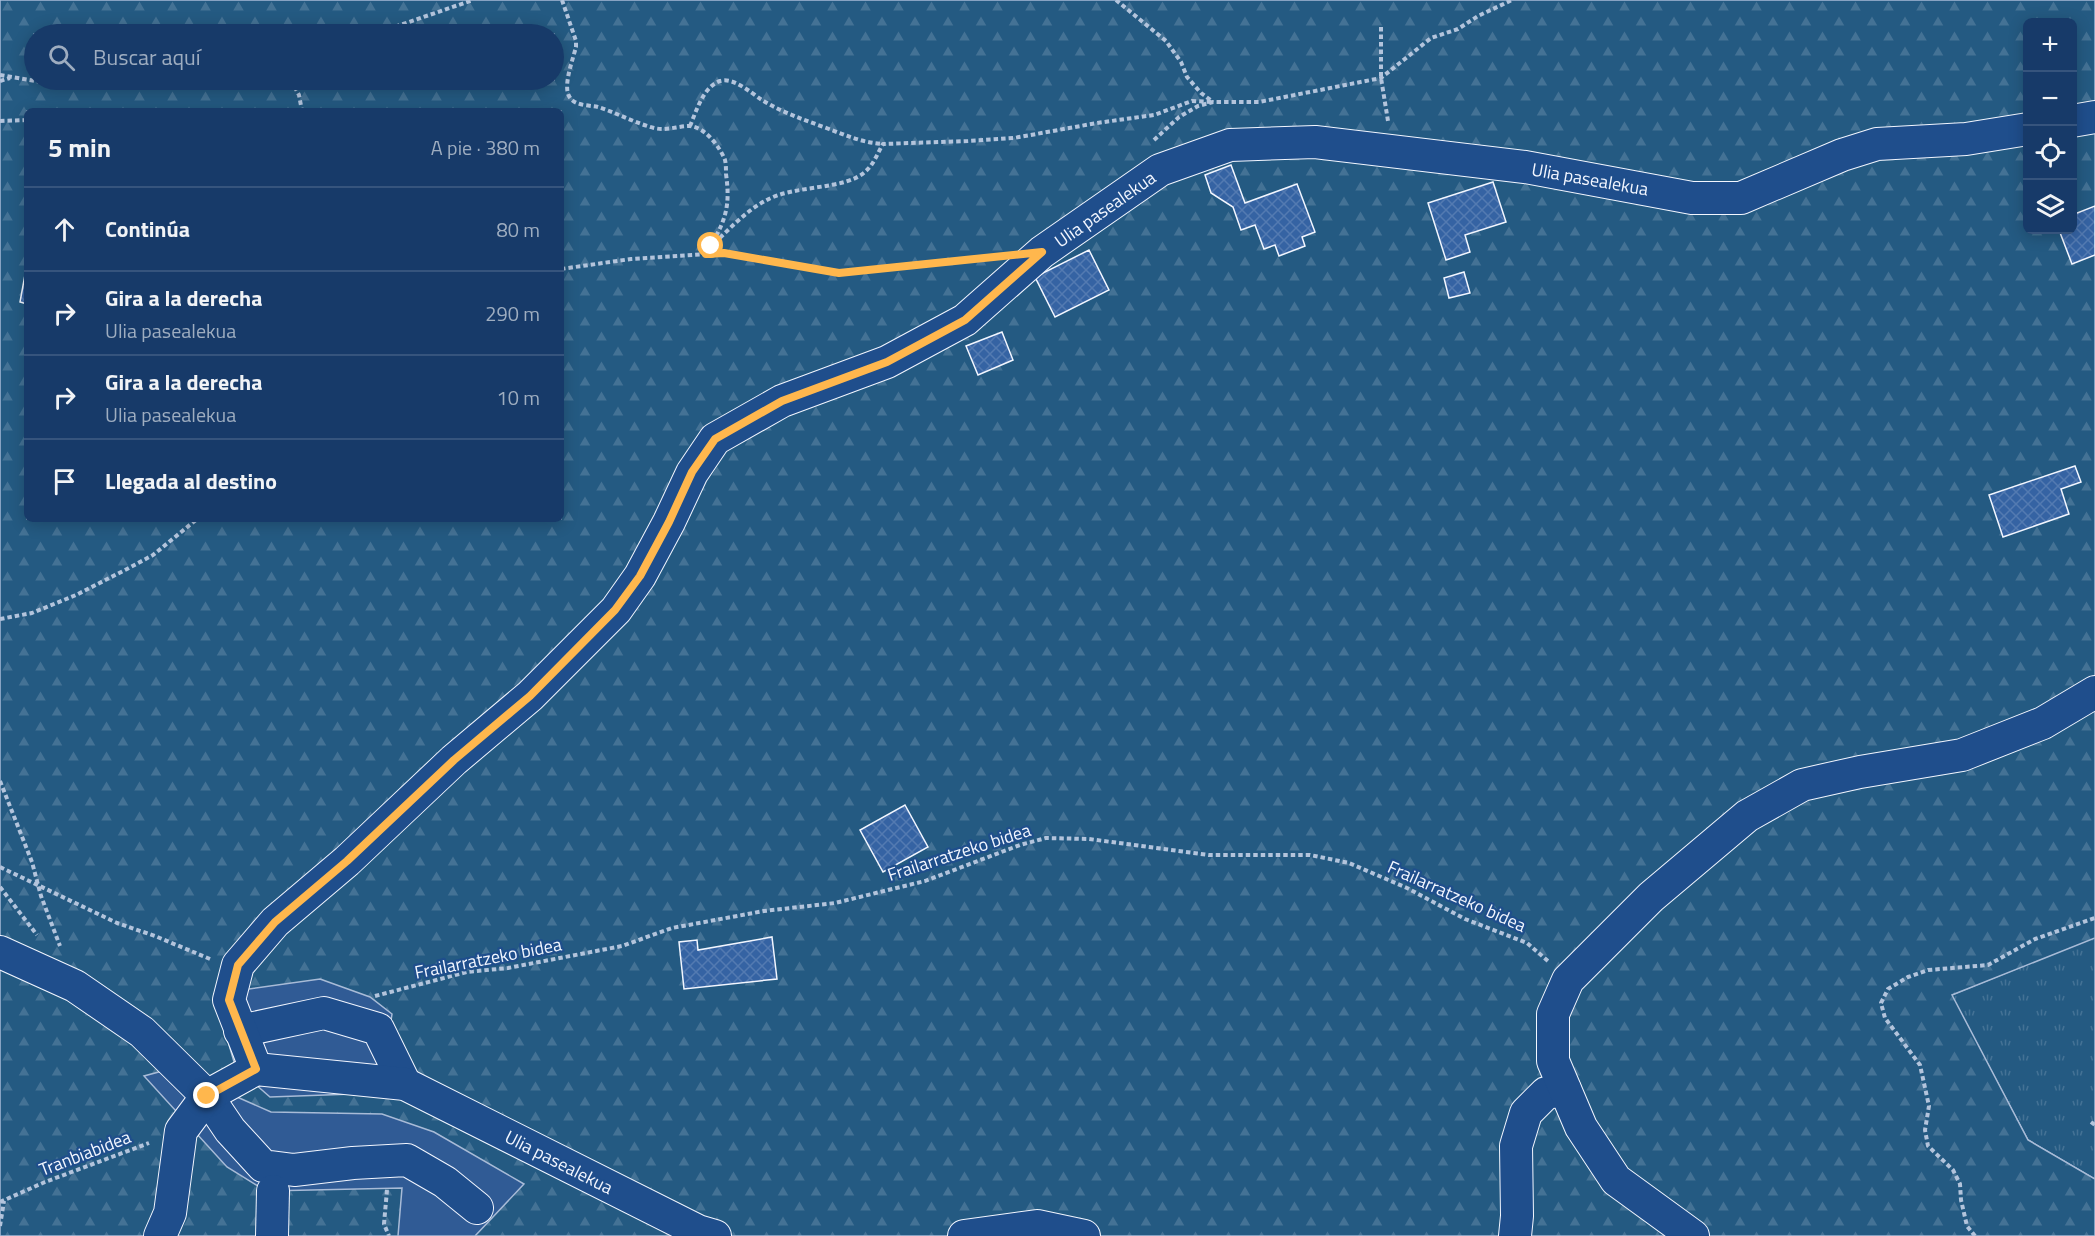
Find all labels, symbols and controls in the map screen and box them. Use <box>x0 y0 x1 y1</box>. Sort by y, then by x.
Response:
map controls <box>2023 18 2077 234</box>
button: + <box>2023 18 2077 72</box>
search box <box>24 24 564 90</box>
text: Buscar aquí <box>93 40 201 74</box>
icon: search <box>45 41 78 74</box>
button: − <box>2023 72 2077 126</box>
button: locate <box>2023 126 2077 180</box>
text: 5 min <box>48 128 111 167</box>
text: A pie · 380 m <box>431 132 540 163</box>
street label: Ulia pasealekua <box>1529 155 1651 203</box>
street label: Ulia pasealekua <box>1049 164 1161 254</box>
button: layers <box>2023 180 2077 234</box>
text: Continúa <box>105 212 190 246</box>
icon: ahead <box>48 213 81 246</box>
text: 80 m <box>496 214 540 245</box>
route start <box>697 232 723 258</box>
text: Gira a la derecha <box>105 281 262 315</box>
icon: right <box>48 297 81 330</box>
text: 290 m <box>485 298 540 329</box>
text: Ulia pasealekua <box>105 315 236 346</box>
text: Gira a la derecha <box>105 365 262 399</box>
icon: right <box>48 381 81 414</box>
text: 10 m <box>496 382 540 413</box>
text: Ulia pasealekua <box>105 399 236 430</box>
text: Llegada al destino <box>105 464 277 498</box>
icon: arrive <box>48 465 81 498</box>
street label: Frailarratzeko bidea <box>884 816 1034 888</box>
street label: Frailarratzeko bidea <box>1383 853 1531 939</box>
street label: Frailarratzeko bidea <box>412 930 564 986</box>
route end <box>193 1082 219 1108</box>
street label: Tranbiabidea <box>35 1123 135 1183</box>
street label: Ulia pasealekua <box>500 1123 618 1201</box>

